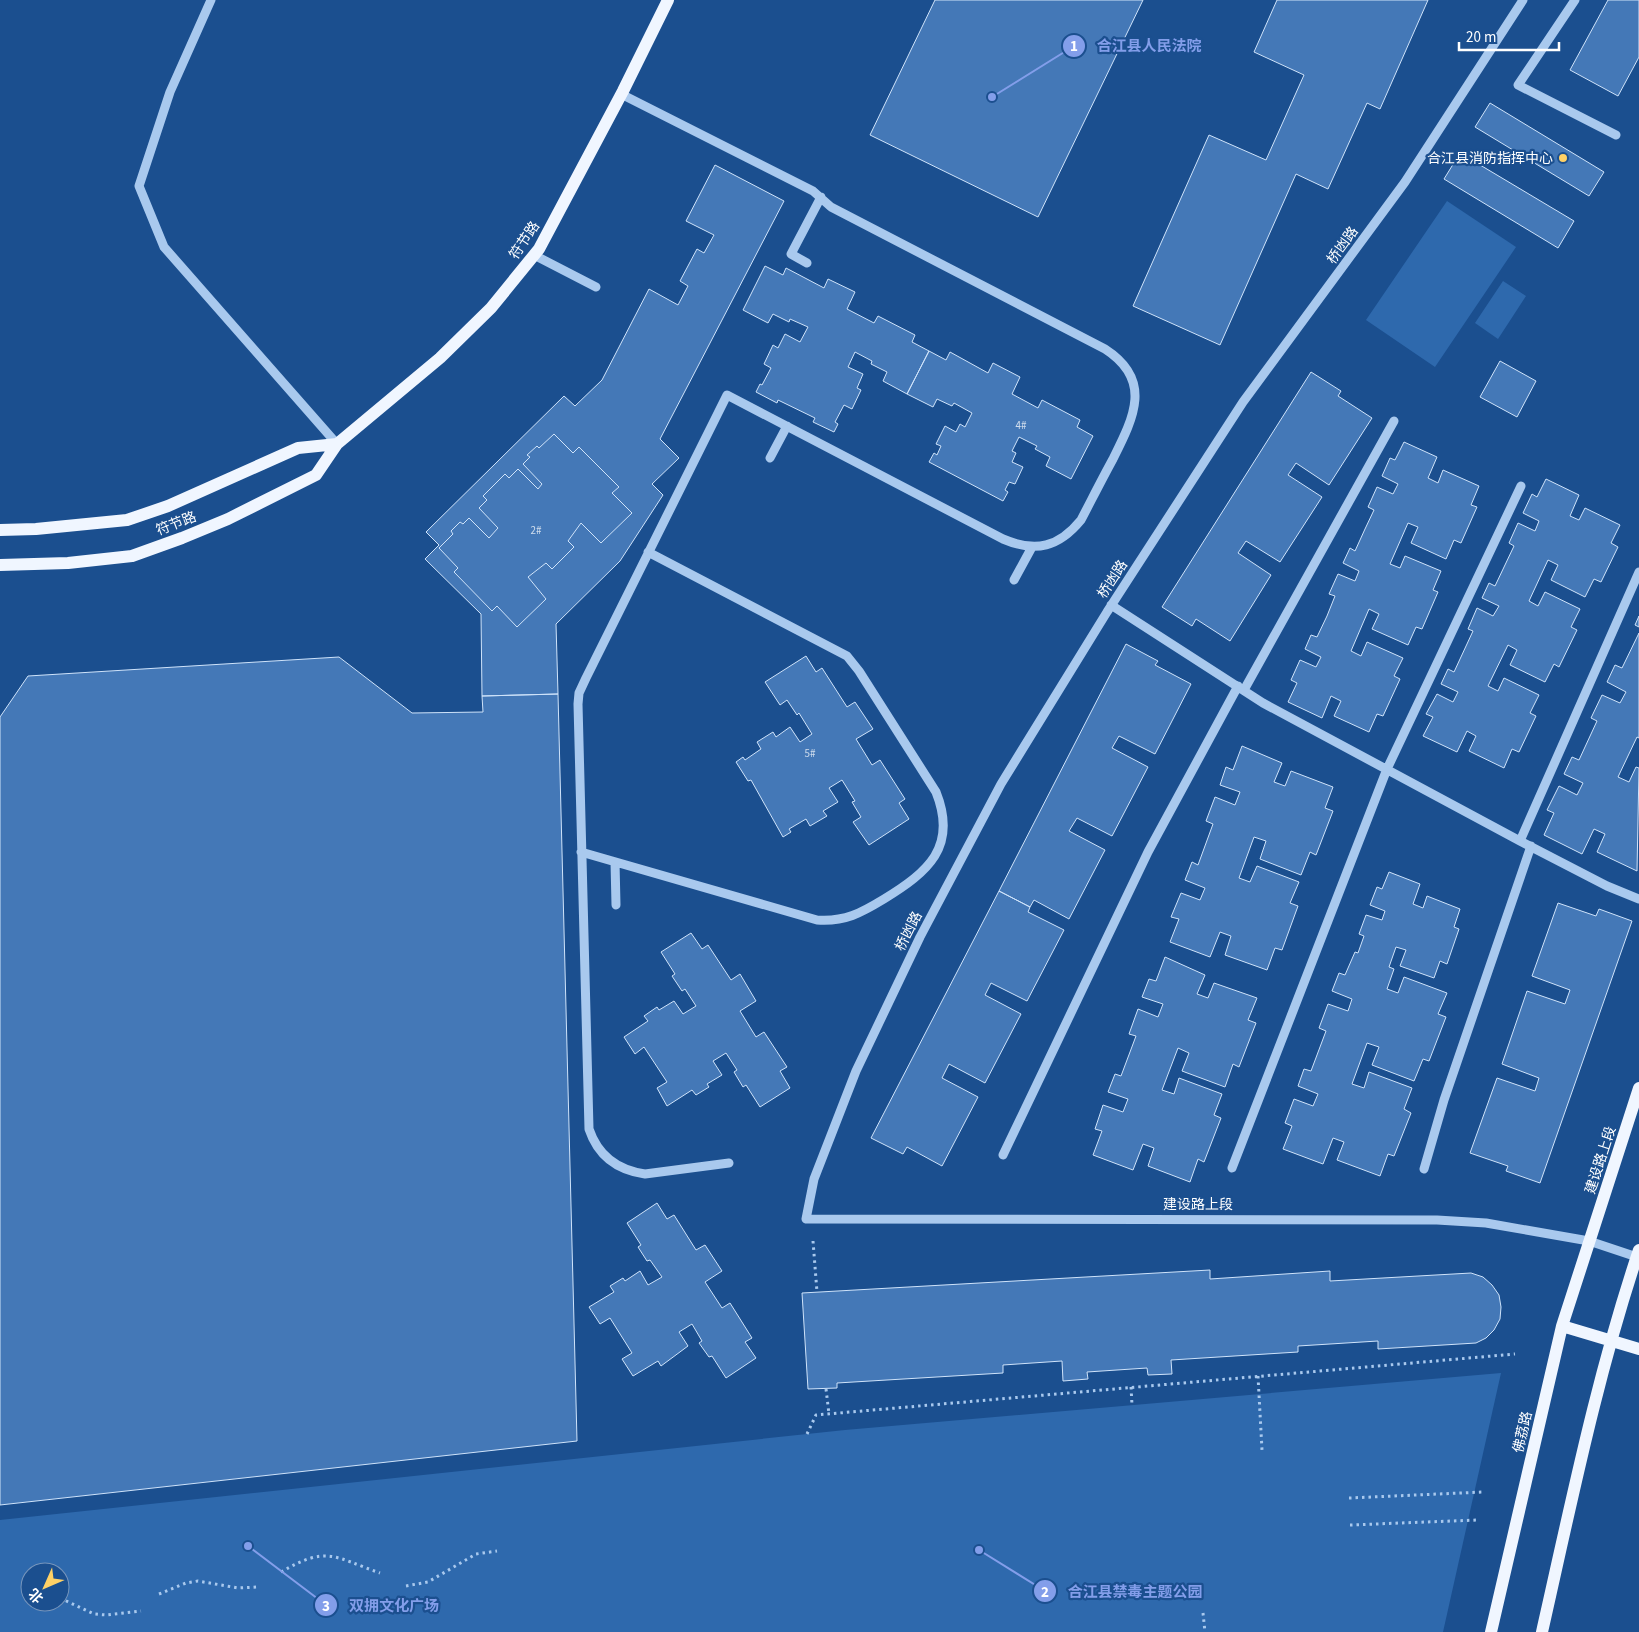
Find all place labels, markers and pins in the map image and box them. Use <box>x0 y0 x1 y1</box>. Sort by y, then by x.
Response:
callout: 合江县人民法院 <box>1062 31 1212 61</box>
place label: 合江县消防指挥中心 <box>1427 149 1553 169</box>
marker: 合江县消防指挥中心 <box>1557 152 1569 164</box>
callout: 合江县禁毒主题公园 <box>1033 1576 1213 1606</box>
callout: 双拥文化广场 <box>314 1590 449 1620</box>

